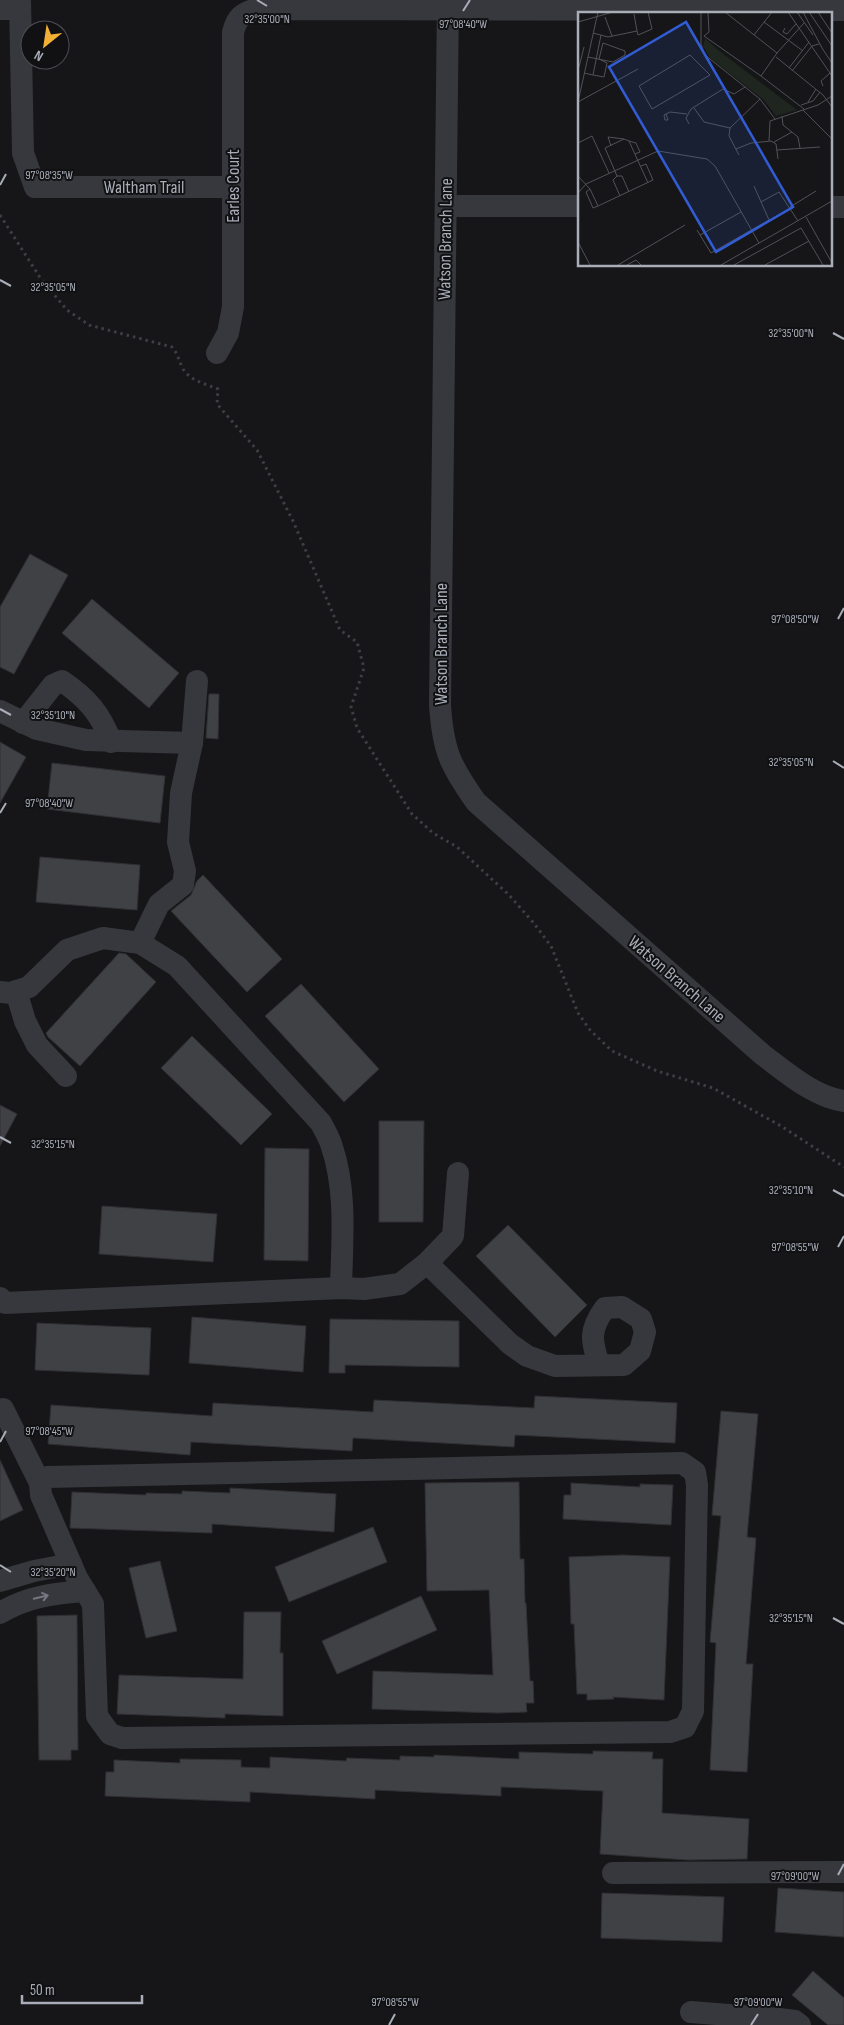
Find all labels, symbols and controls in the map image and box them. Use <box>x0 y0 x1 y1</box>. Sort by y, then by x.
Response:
text: 32°35'00"N <box>244 12 290 27</box>
inset map <box>578 12 832 266</box>
text: 97°08'40"W <box>439 17 487 32</box>
north arrow <box>20 20 70 70</box>
text: N <box>31 47 46 65</box>
street label: Earles Court <box>223 149 244 223</box>
text: 97°08'35"W <box>25 168 73 183</box>
street label: Waltham Trail <box>104 177 184 198</box>
street label: Watson Branch Lane <box>434 178 457 300</box>
text: 32°35'05"N <box>30 280 76 295</box>
text: 32°35'00"N <box>768 326 814 341</box>
street label: Watson Branch Lane <box>431 583 452 705</box>
text: 97°08'50"W <box>771 612 819 627</box>
text: 32°35'10"N <box>31 708 75 723</box>
text: 32°35'05"N <box>768 755 814 770</box>
text: 97°08'40"W <box>25 796 73 811</box>
street label: Watson Branch Lane <box>624 931 730 1027</box>
text: 32°35'15"N <box>31 1137 75 1152</box>
text: 32°35'10"N <box>769 1183 813 1198</box>
text: 97°08'55"W <box>771 1240 819 1255</box>
text: 97°08'45"W <box>25 1424 73 1439</box>
text: 32°35'20"N <box>30 1565 76 1580</box>
one-way arrow <box>33 1592 49 1601</box>
text: 32°35'15"N <box>769 1611 813 1626</box>
text: 97°09'00"W <box>771 1869 820 1884</box>
scale bar <box>22 1972 142 2004</box>
text: 50 m <box>30 1981 55 2000</box>
text: 97°08'55"W <box>371 1995 419 2010</box>
text: 97°09'00"W <box>734 1995 783 2010</box>

